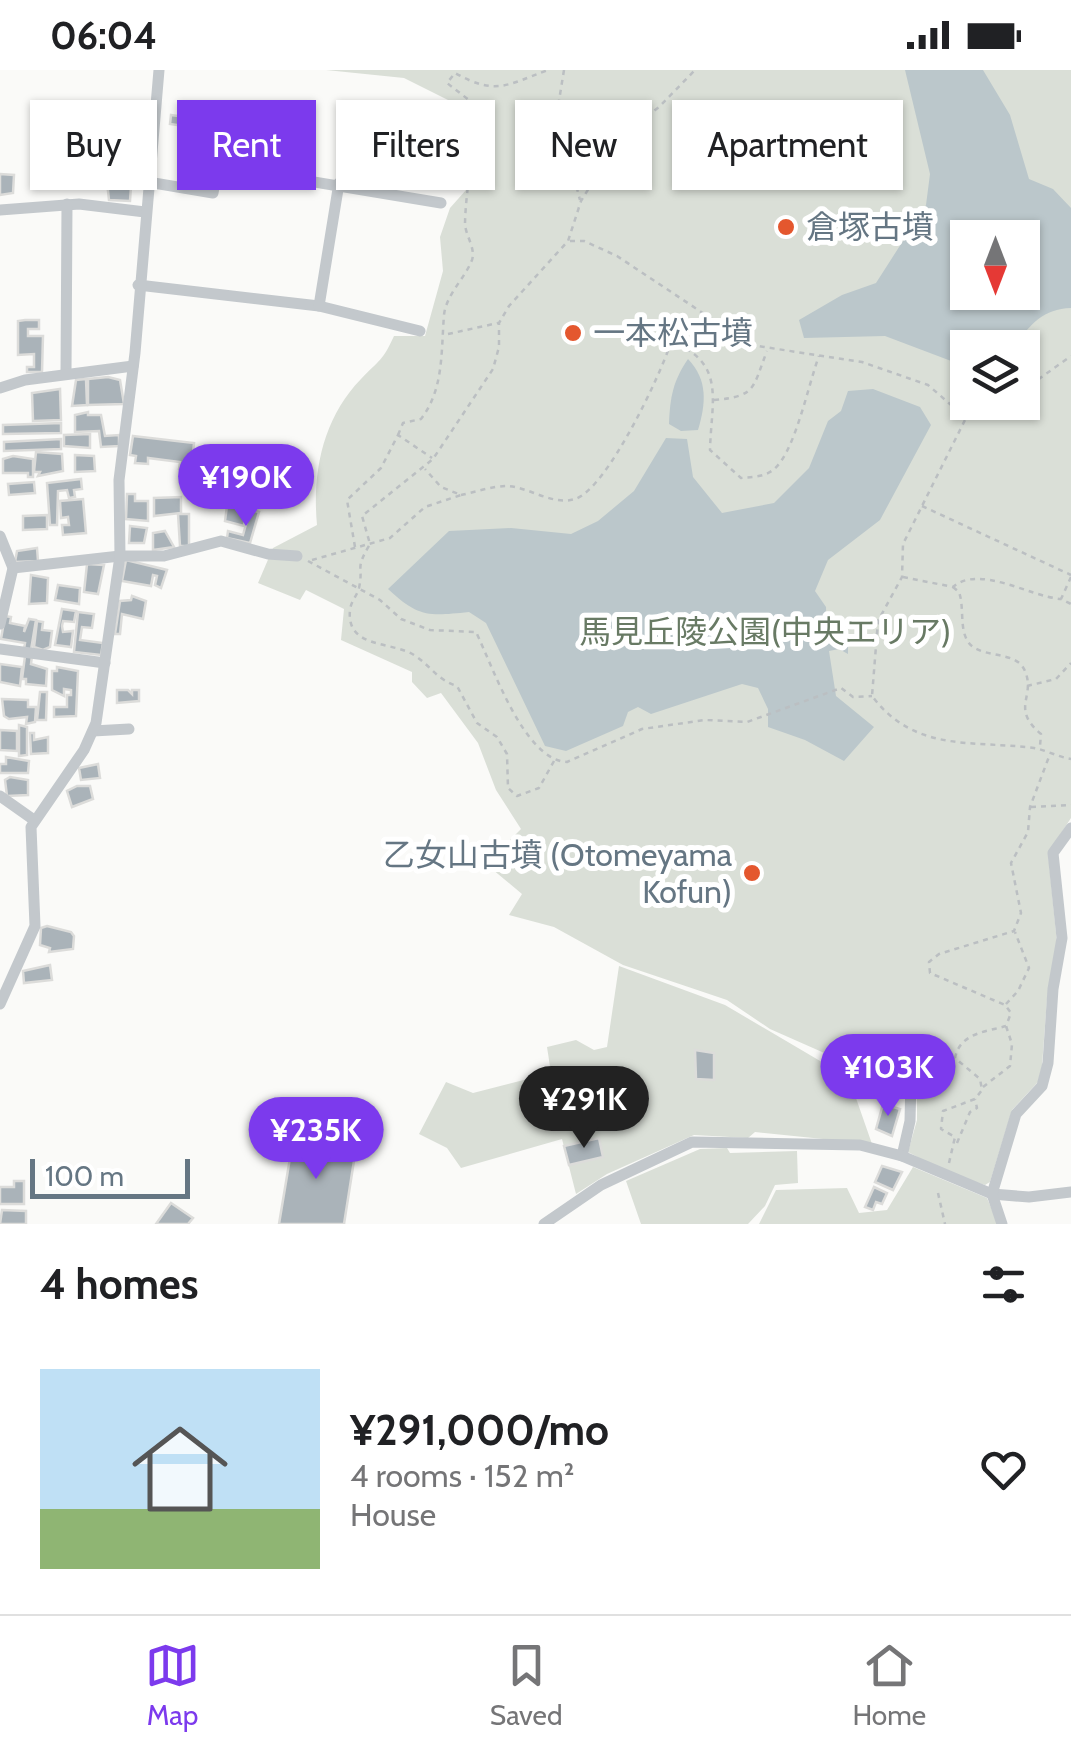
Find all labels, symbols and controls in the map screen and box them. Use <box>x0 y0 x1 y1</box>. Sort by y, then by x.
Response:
text: 06:04 <box>50 12 157 59</box>
chip: Buy <box>30 100 157 190</box>
chip: Rent <box>177 100 316 190</box>
chip: Filters <box>336 100 495 190</box>
chip: New <box>515 100 652 190</box>
chip: Apartment <box>672 100 903 190</box>
place label: 倉塚古墳 <box>806 207 934 246</box>
marker: 倉塚古墳 <box>775 216 797 238</box>
north arrow <box>950 220 1040 310</box>
map controls <box>950 220 1040 420</box>
place label: 一本松古墳 <box>593 313 753 352</box>
marker: 一本松古墳 <box>562 322 584 344</box>
button: layers <box>950 330 1040 420</box>
pin: ¥190K <box>176 444 316 529</box>
text: ¥190K <box>200 457 292 496</box>
park label: 馬見丘陵公園(中央エリア) <box>579 612 951 651</box>
place label: 乙女山古墳 (Otomeyama Kofun) <box>383 835 733 911</box>
marker: 乙女山古墳 (Otomeyama Kofun) <box>741 862 763 884</box>
pin: ¥103K <box>818 1034 958 1119</box>
text: ¥103K <box>842 1047 934 1086</box>
pin: ¥291K <box>514 1066 654 1151</box>
text: ¥291K <box>541 1079 627 1118</box>
pin: ¥235K <box>246 1097 386 1182</box>
text: ¥235K <box>271 1110 361 1149</box>
scale bar <box>30 1154 190 1198</box>
text: 100 m <box>45 1159 124 1193</box>
icon: filters <box>976 1257 1031 1312</box>
text: 4 homes <box>40 1258 199 1310</box>
text: ¥291,000/mo <box>350 1404 609 1456</box>
icon: home <box>120 1409 240 1529</box>
icon: heart <box>976 1442 1031 1497</box>
text: 4 rooms · 152 m² <box>350 1456 574 1495</box>
text: House <box>350 1495 436 1534</box>
tab: Map <box>145 1638 200 1732</box>
tab: Saved <box>490 1638 563 1732</box>
tab: Home <box>852 1638 926 1732</box>

